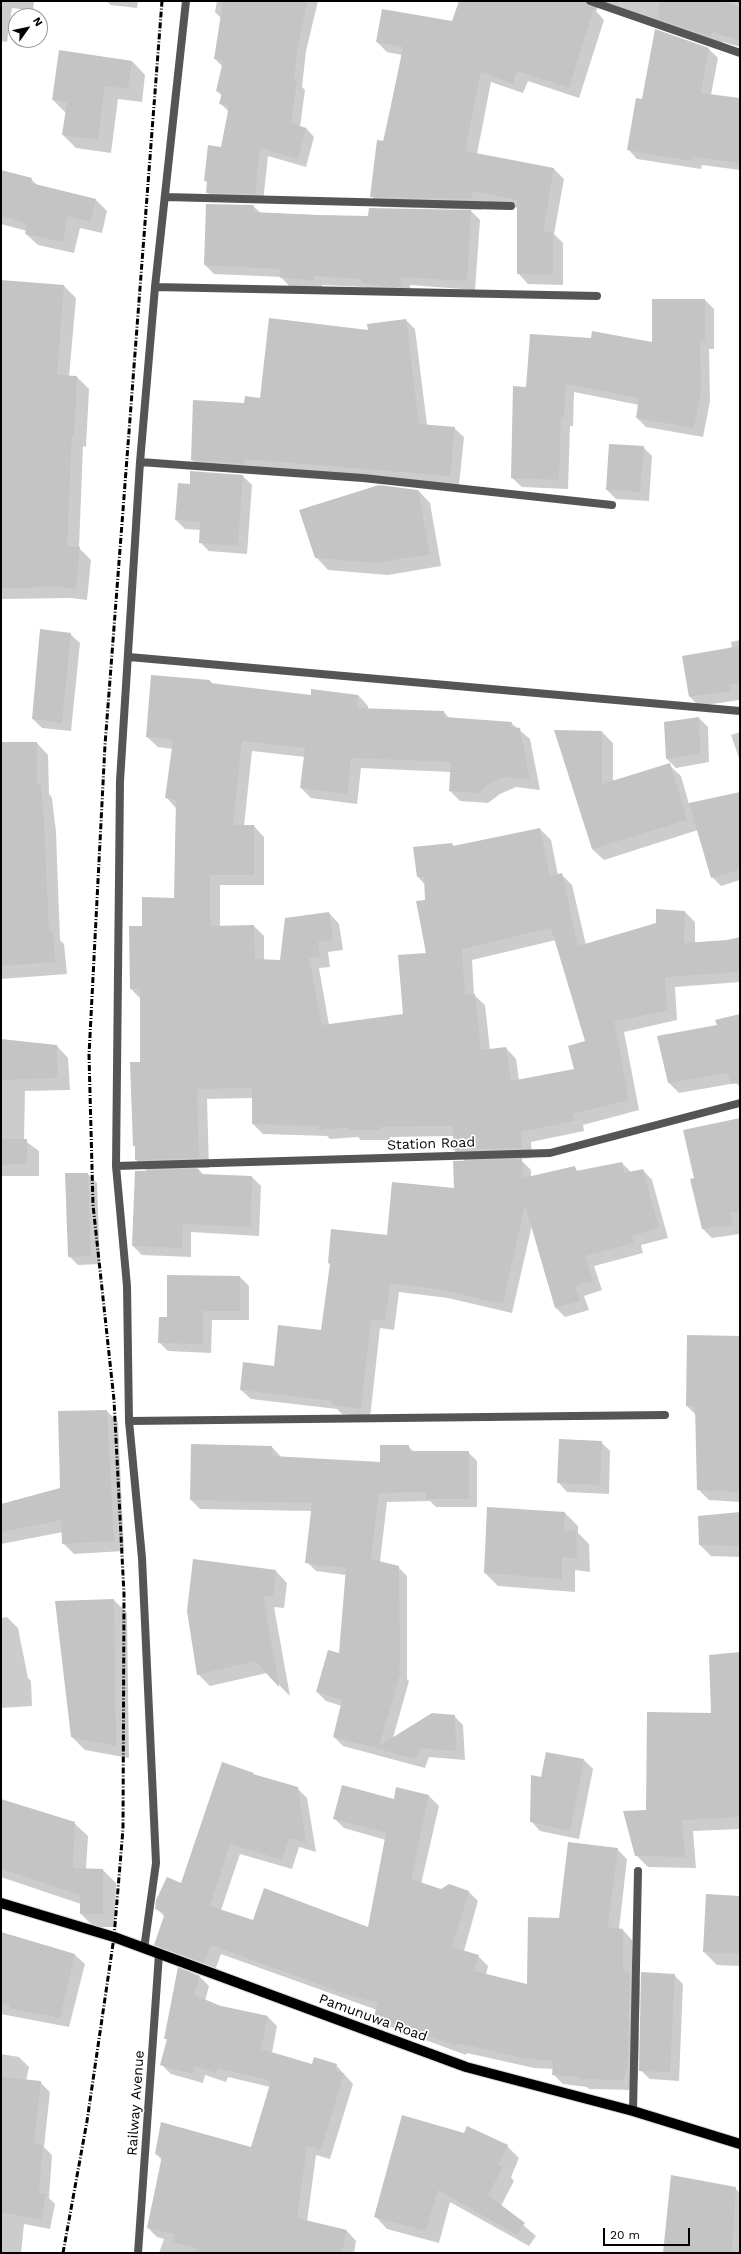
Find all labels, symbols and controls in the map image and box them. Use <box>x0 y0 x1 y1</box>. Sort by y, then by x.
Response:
north arrow <box>8 8 48 48</box>
text: N <box>30 15 45 29</box>
street label: Station Road <box>387 1134 475 1154</box>
street label: Pamunuwa Road <box>316 1991 430 2045</box>
street label: Railway Avenue <box>124 2050 148 2156</box>
scale bar <box>605 2220 692 2246</box>
text: 20 m <box>610 2228 640 2242</box>

